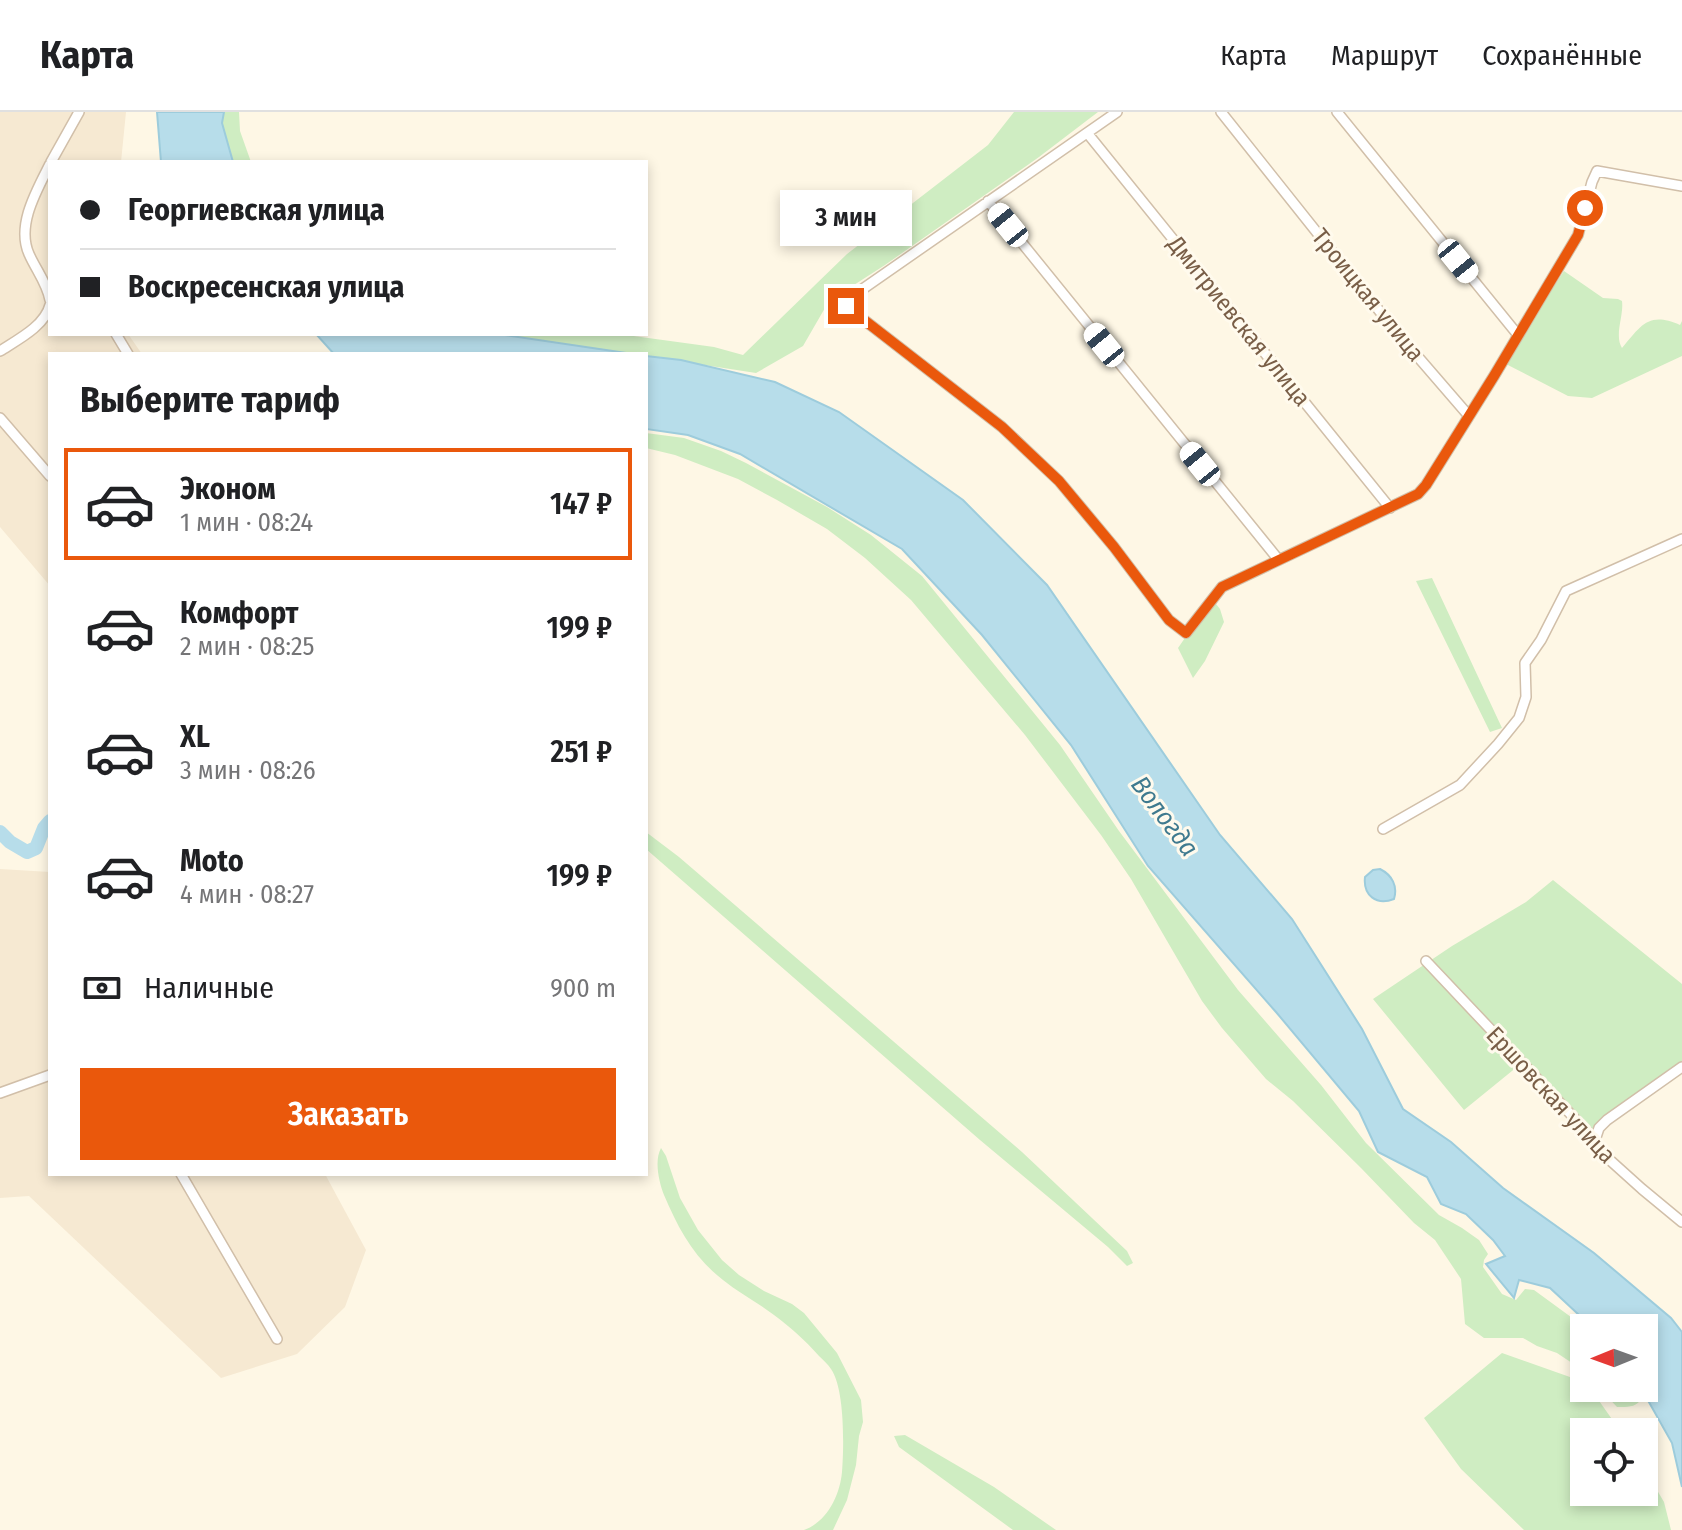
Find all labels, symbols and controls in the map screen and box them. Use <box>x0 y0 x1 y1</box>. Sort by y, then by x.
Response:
text: Карта <box>40 32 134 78</box>
text: Карта <box>1220 39 1287 72</box>
text: Маршрут <box>1331 39 1438 72</box>
text: Сохранённые <box>1482 39 1642 72</box>
callout: 3 мин <box>780 190 912 246</box>
route start <box>1567 190 1603 226</box>
text: Георгиевская улица <box>128 192 385 228</box>
car <box>984 199 1032 251</box>
text: 3 мин <box>815 202 877 233</box>
street label: Троицкая улица <box>1306 223 1430 367</box>
street label: Дмитриевская улица <box>1161 230 1316 412</box>
car <box>1434 235 1482 287</box>
text: Воскресенская улица <box>128 269 404 305</box>
route end <box>828 288 864 324</box>
car <box>1080 319 1128 371</box>
text: Выберите тариф <box>80 378 340 422</box>
car <box>1176 438 1224 490</box>
icon: car <box>84 468 156 540</box>
text: Эконом <box>180 471 276 507</box>
text: 147 ₽ <box>550 486 612 522</box>
text: 1 мин · 08:24 <box>180 507 313 538</box>
icon: car <box>84 592 156 664</box>
text: Комфорт <box>180 595 298 631</box>
text: 199 ₽ <box>547 610 612 646</box>
text: 2 мин · 08:25 <box>180 631 314 662</box>
icon: car <box>84 716 156 788</box>
text: XL <box>180 719 210 755</box>
text: 251 ₽ <box>550 734 612 770</box>
text: 3 мин · 08:26 <box>180 755 316 786</box>
water label: Вологда <box>1124 770 1205 862</box>
icon: car <box>84 840 156 912</box>
text: Moto <box>180 843 244 879</box>
text: 199 ₽ <box>547 858 612 894</box>
text: 4 мин · 08:27 <box>180 879 314 910</box>
icon: cash <box>80 966 124 1010</box>
text: Наличные <box>144 970 274 1006</box>
text: 900 m <box>550 973 616 1004</box>
street label: Ершовская улица <box>1481 1021 1621 1169</box>
button: Заказать <box>80 1068 616 1160</box>
north arrow <box>1570 1314 1658 1402</box>
map controls <box>1570 1314 1658 1506</box>
button: locate <box>1570 1418 1658 1506</box>

